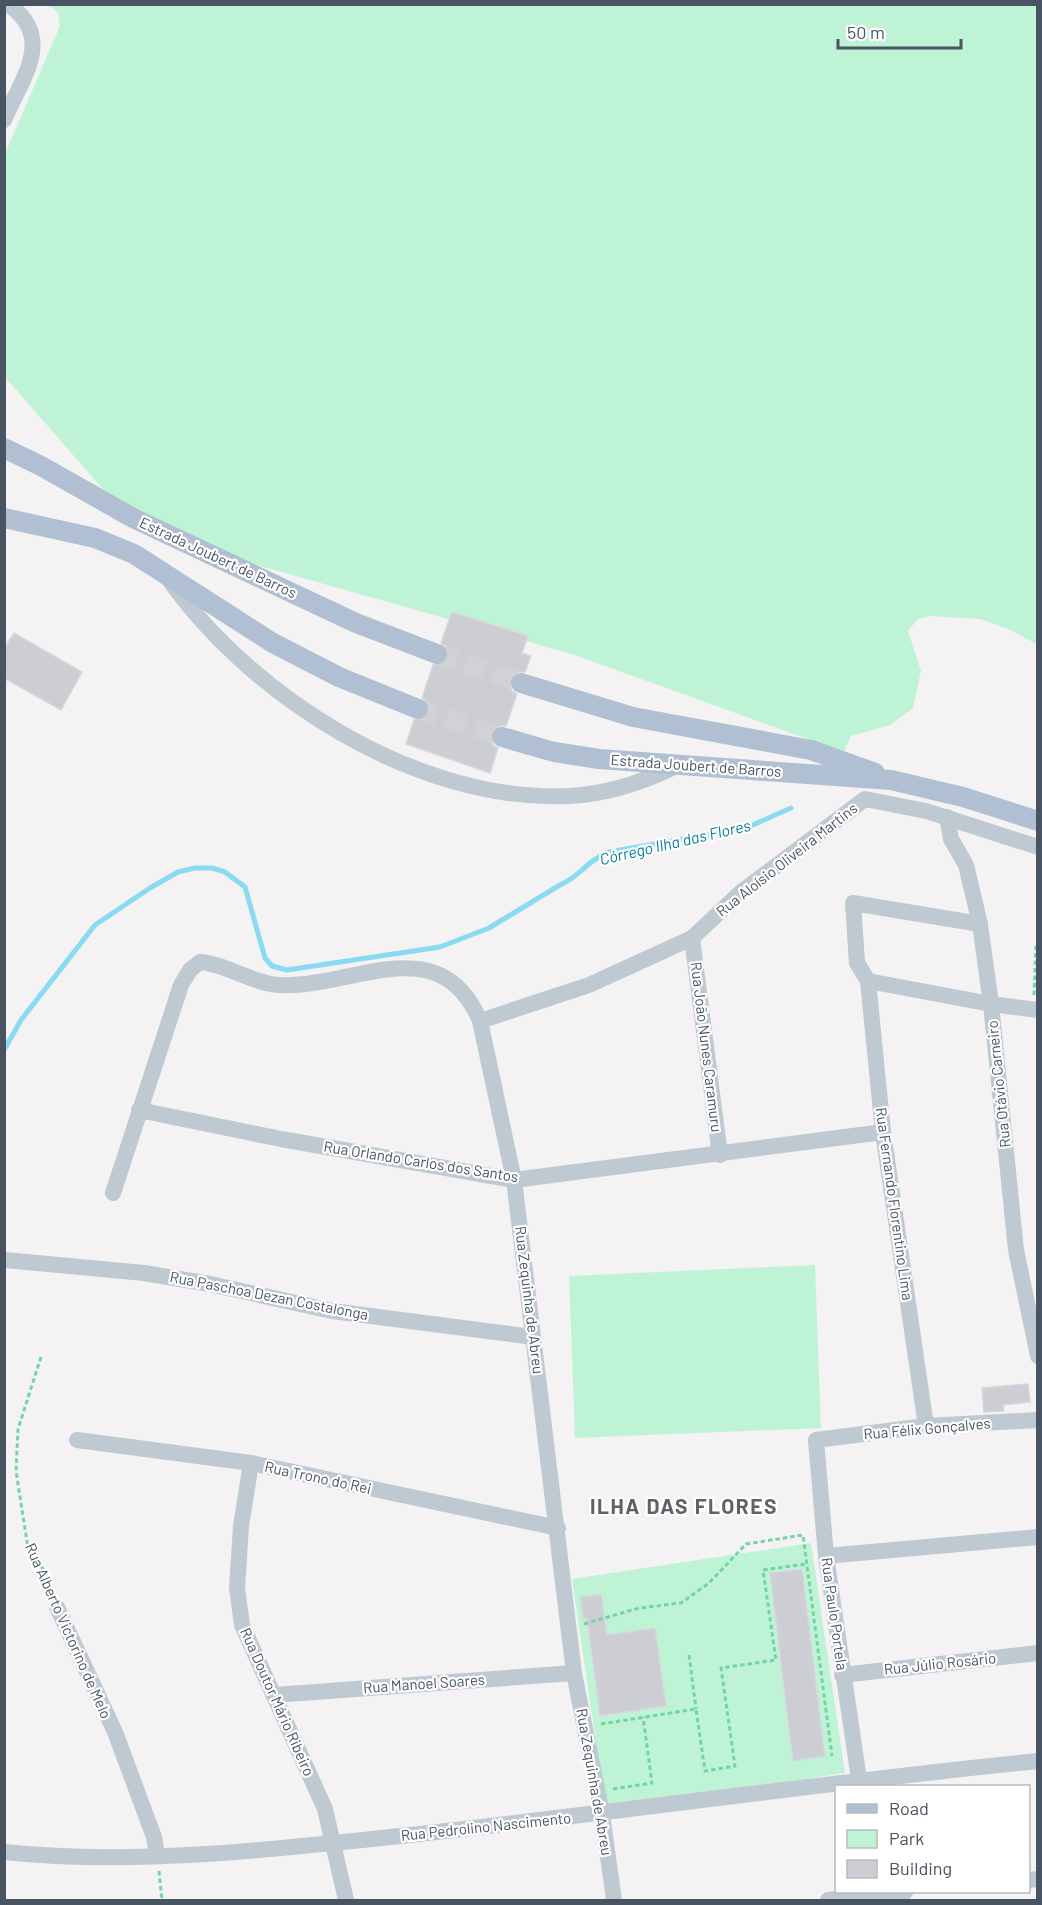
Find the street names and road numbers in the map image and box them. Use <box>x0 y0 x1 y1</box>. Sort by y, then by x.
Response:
street label: Estrada Joubert de Barros <box>137 513 300 601</box>
street label: Estrada Joubert de Barros <box>610 750 782 780</box>
street label: Rua Aloísio Oliveira Martins <box>712 799 861 920</box>
street label: Rua João Nunes Caramuru <box>688 961 726 1133</box>
street label: Rua Otávio Carneiro <box>982 1020 1014 1149</box>
street label: Rua Fernando Florentino Lima <box>873 1106 917 1302</box>
street label: Rua Orlando Carlos dos Santos <box>323 1137 520 1185</box>
street label: Rua Zequinha de Abreu <box>512 1225 548 1375</box>
street label: Rua Paschoa Dezan Costalonga <box>168 1267 370 1323</box>
street label: Rua Félix Gonçalves <box>863 1413 991 1443</box>
street label: Rua Trono do Rei <box>263 1457 373 1497</box>
street label: Rua Alberto Victorino de Melo <box>22 1540 116 1721</box>
street label: Rua Paulo Portela <box>818 1556 852 1671</box>
street label: Rua Doutor Mário Ribeiro <box>237 1625 319 1779</box>
street label: Rua Júlio Rosário <box>883 1648 997 1678</box>
street label: Rua Manoel Soares <box>362 1670 485 1696</box>
street label: Rua Zequinha de Abreu <box>573 1707 617 1857</box>
street label: Rua Pedrolino Nascimento <box>400 1808 572 1844</box>

